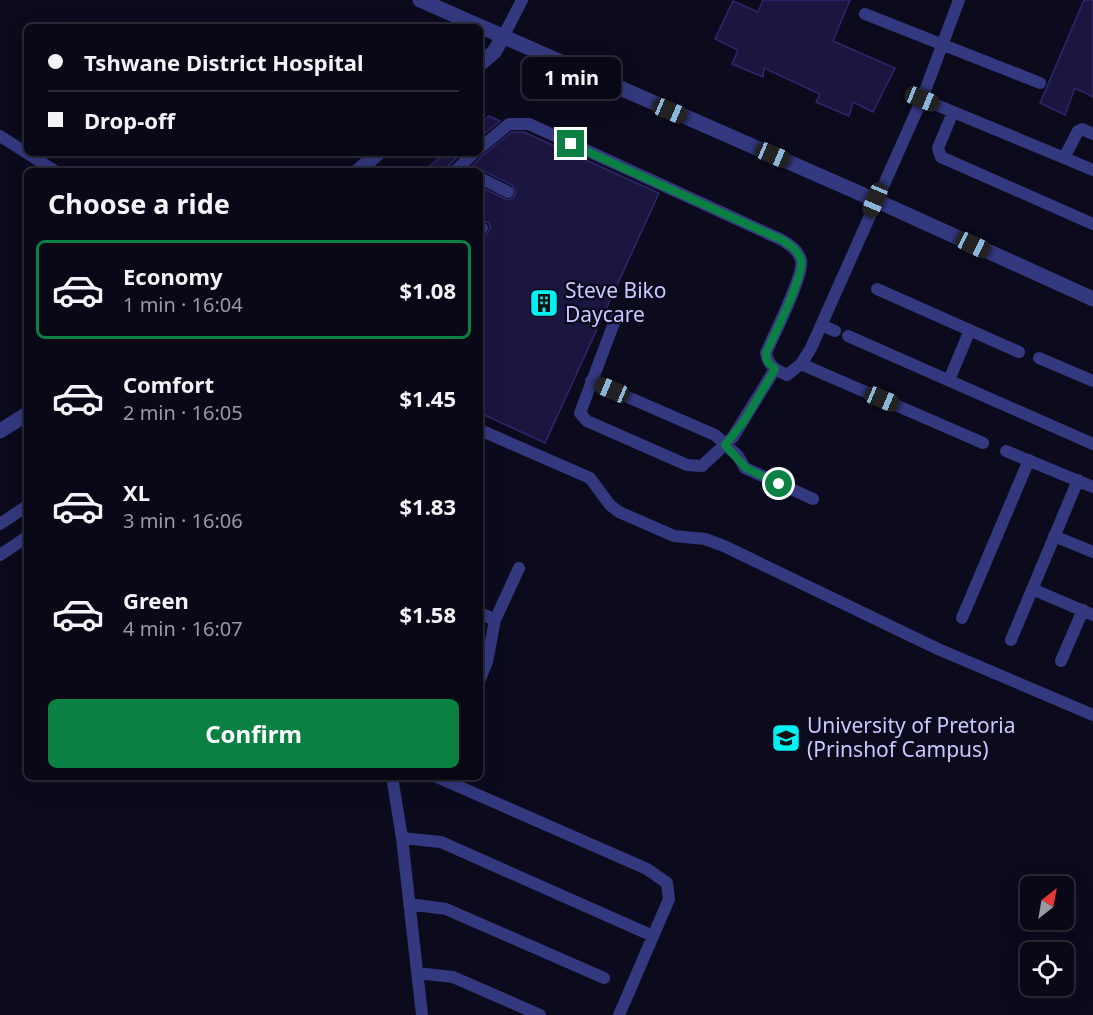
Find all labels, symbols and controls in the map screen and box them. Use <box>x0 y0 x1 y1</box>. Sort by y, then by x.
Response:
text: Tshwane District Hospital <box>84 47 364 77</box>
callout: 1 min <box>522 57 620 99</box>
text: 1 min <box>544 64 599 91</box>
car <box>902 84 942 114</box>
car <box>650 96 690 126</box>
text: Drop-off <box>84 105 175 135</box>
route end <box>557 130 584 157</box>
car <box>753 140 793 170</box>
car <box>860 180 890 220</box>
text: Choose a ride <box>48 185 230 222</box>
car <box>953 229 993 261</box>
text: Economy <box>123 261 222 291</box>
icon: car <box>51 263 105 317</box>
text: $1.08 <box>399 275 456 305</box>
place label: Steve Biko Daycare <box>565 276 667 328</box>
building icon: Steve Biko Daycare <box>528 287 560 319</box>
text: 1 min · 16:04 <box>123 291 243 318</box>
text: Comfort <box>123 369 214 399</box>
icon: car <box>51 371 105 425</box>
car <box>592 375 632 405</box>
text: $1.45 <box>399 383 456 413</box>
car <box>862 384 902 414</box>
text: 2 min · 16:05 <box>123 399 243 426</box>
route start <box>765 470 792 497</box>
text: XL <box>123 477 150 507</box>
icon: car <box>51 479 105 533</box>
text: $1.83 <box>399 491 456 521</box>
text: 3 min · 16:06 <box>123 507 243 534</box>
text: Green <box>123 585 189 615</box>
icon: car <box>51 587 105 641</box>
text: $1.58 <box>399 599 456 629</box>
text: 4 min · 16:07 <box>123 615 243 642</box>
button: Confirm <box>48 699 459 768</box>
place label: University of Pretoria (Prinshof Campus) <box>807 711 1016 763</box>
school or university icon: University of Pretoria (Prinshof Campus) <box>770 722 802 754</box>
north arrow <box>1020 876 1074 930</box>
map controls <box>1020 876 1074 996</box>
button: locate <box>1020 942 1074 996</box>

